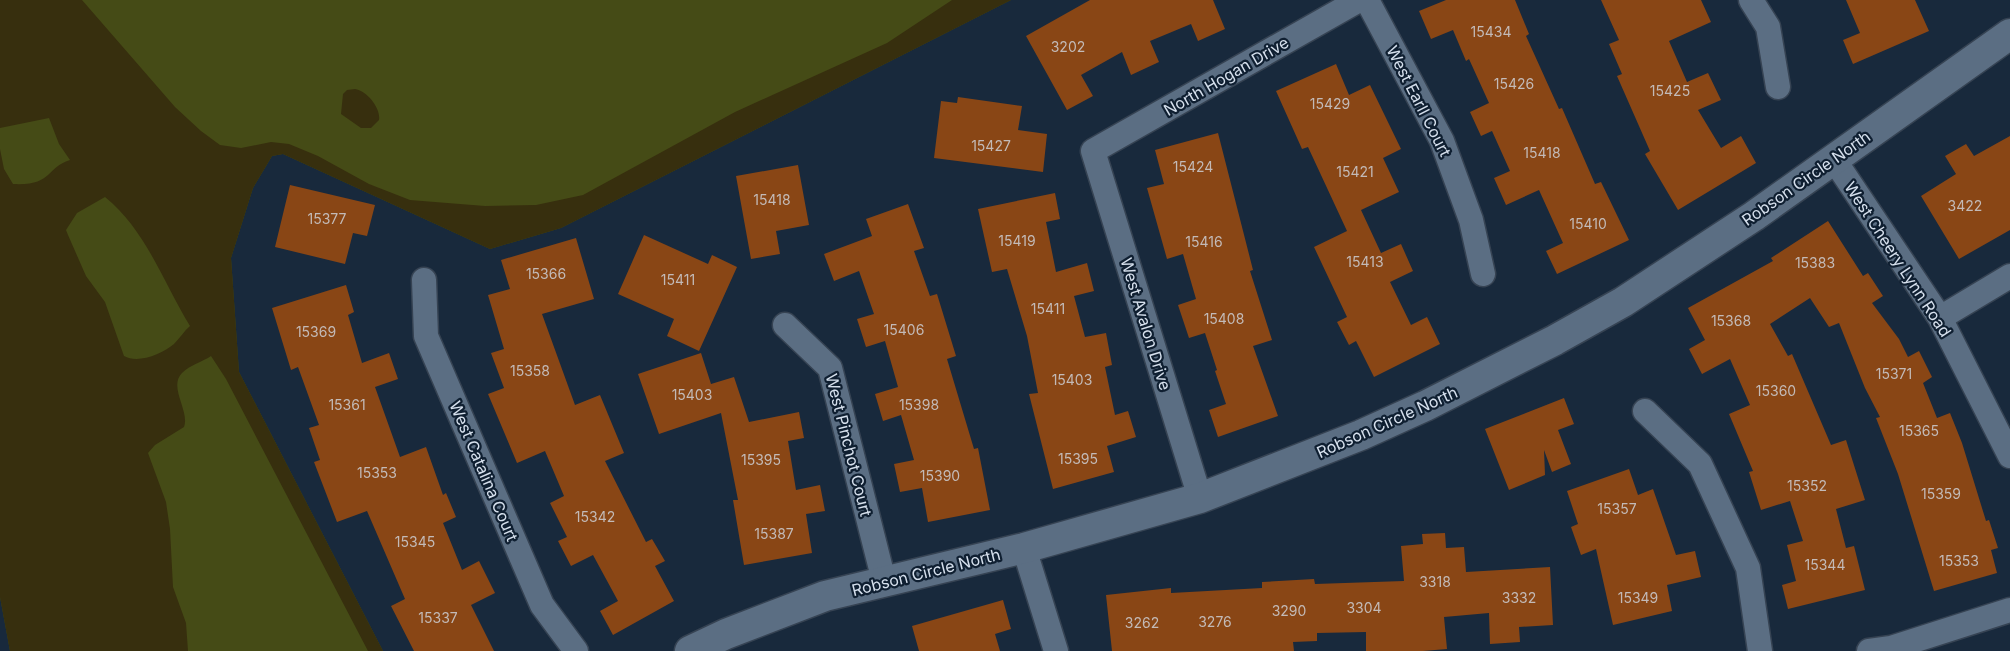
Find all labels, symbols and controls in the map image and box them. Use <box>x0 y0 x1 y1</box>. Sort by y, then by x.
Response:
house number: 15434 <box>1471 23 1511 40</box>
street label: North Hogan Drive <box>1160 32 1292 120</box>
house number: 3202 <box>1051 38 1085 55</box>
street label: West Earll Court <box>1382 42 1456 160</box>
house number: 15426 <box>1494 75 1534 92</box>
house number: 15425 <box>1650 82 1690 99</box>
house number: 15429 <box>1310 95 1350 112</box>
street label: Robson Circle North <box>1738 126 1874 230</box>
house number: 15427 <box>971 137 1011 154</box>
house number: 15418 <box>1523 144 1561 161</box>
house number: 15424 <box>1173 158 1213 175</box>
house number: 15421 <box>1336 163 1374 180</box>
street label: West Cheery Lynn Road <box>1840 178 1956 340</box>
house number: 15418 <box>753 191 791 208</box>
house number: 3422 <box>1948 197 1982 214</box>
house number: 15377 <box>308 210 347 227</box>
house number: 15410 <box>1569 215 1607 232</box>
house number: 15419 <box>998 232 1036 249</box>
house number: 15416 <box>1185 233 1223 250</box>
house number: 15413 <box>1346 253 1384 270</box>
house number: 15383 <box>1795 254 1835 271</box>
street label: West Avalon Drive <box>1116 255 1176 393</box>
house number: 15366 <box>526 265 566 282</box>
house number: 15411 <box>661 271 695 288</box>
house number: 15411 <box>1031 300 1065 317</box>
house number: 15408 <box>1204 310 1244 327</box>
house number: 15368 <box>1711 312 1751 329</box>
house number: 15406 <box>884 321 924 338</box>
house number: 15369 <box>296 323 336 340</box>
house number: 15358 <box>510 362 550 379</box>
house number: 15371 <box>1876 365 1912 382</box>
house number: 15403 <box>1052 371 1092 388</box>
street label: West Pinchot Court <box>822 372 876 518</box>
street label: Robson Circle North <box>1313 382 1461 462</box>
house number: 15360 <box>1756 382 1796 399</box>
house number: 15403 <box>672 386 712 403</box>
house number: 15361 <box>328 396 366 413</box>
house number: 15398 <box>899 396 939 413</box>
street label: West Catalina Court <box>445 398 523 544</box>
house number: 15365 <box>1899 422 1939 439</box>
house number: 15395 <box>1058 450 1098 467</box>
house number: 15395 <box>741 451 781 468</box>
house number: 15353 <box>357 464 397 481</box>
house number: 15390 <box>920 467 960 484</box>
house number: 15352 <box>1787 477 1827 494</box>
house number: 15359 <box>1921 485 1961 502</box>
house number: 15357 <box>1597 500 1637 517</box>
house number: 15342 <box>575 508 615 525</box>
house number: 15387 <box>754 525 794 542</box>
house number: 15345 <box>395 533 435 550</box>
street label: Robson Circle North <box>850 544 1002 600</box>
house number: 15353 <box>1939 552 1979 569</box>
house number: 15344 <box>1805 556 1845 573</box>
house number: 3318 <box>1419 573 1451 590</box>
house number: 3332 <box>1502 589 1536 606</box>
house number: 15349 <box>1618 589 1658 606</box>
house number: 3304 <box>1346 599 1382 616</box>
house number: 3290 <box>1272 602 1306 619</box>
house number: 15337 <box>418 609 458 626</box>
house number: 3276 <box>1198 613 1232 630</box>
house number: 3262 <box>1125 614 1159 631</box>

